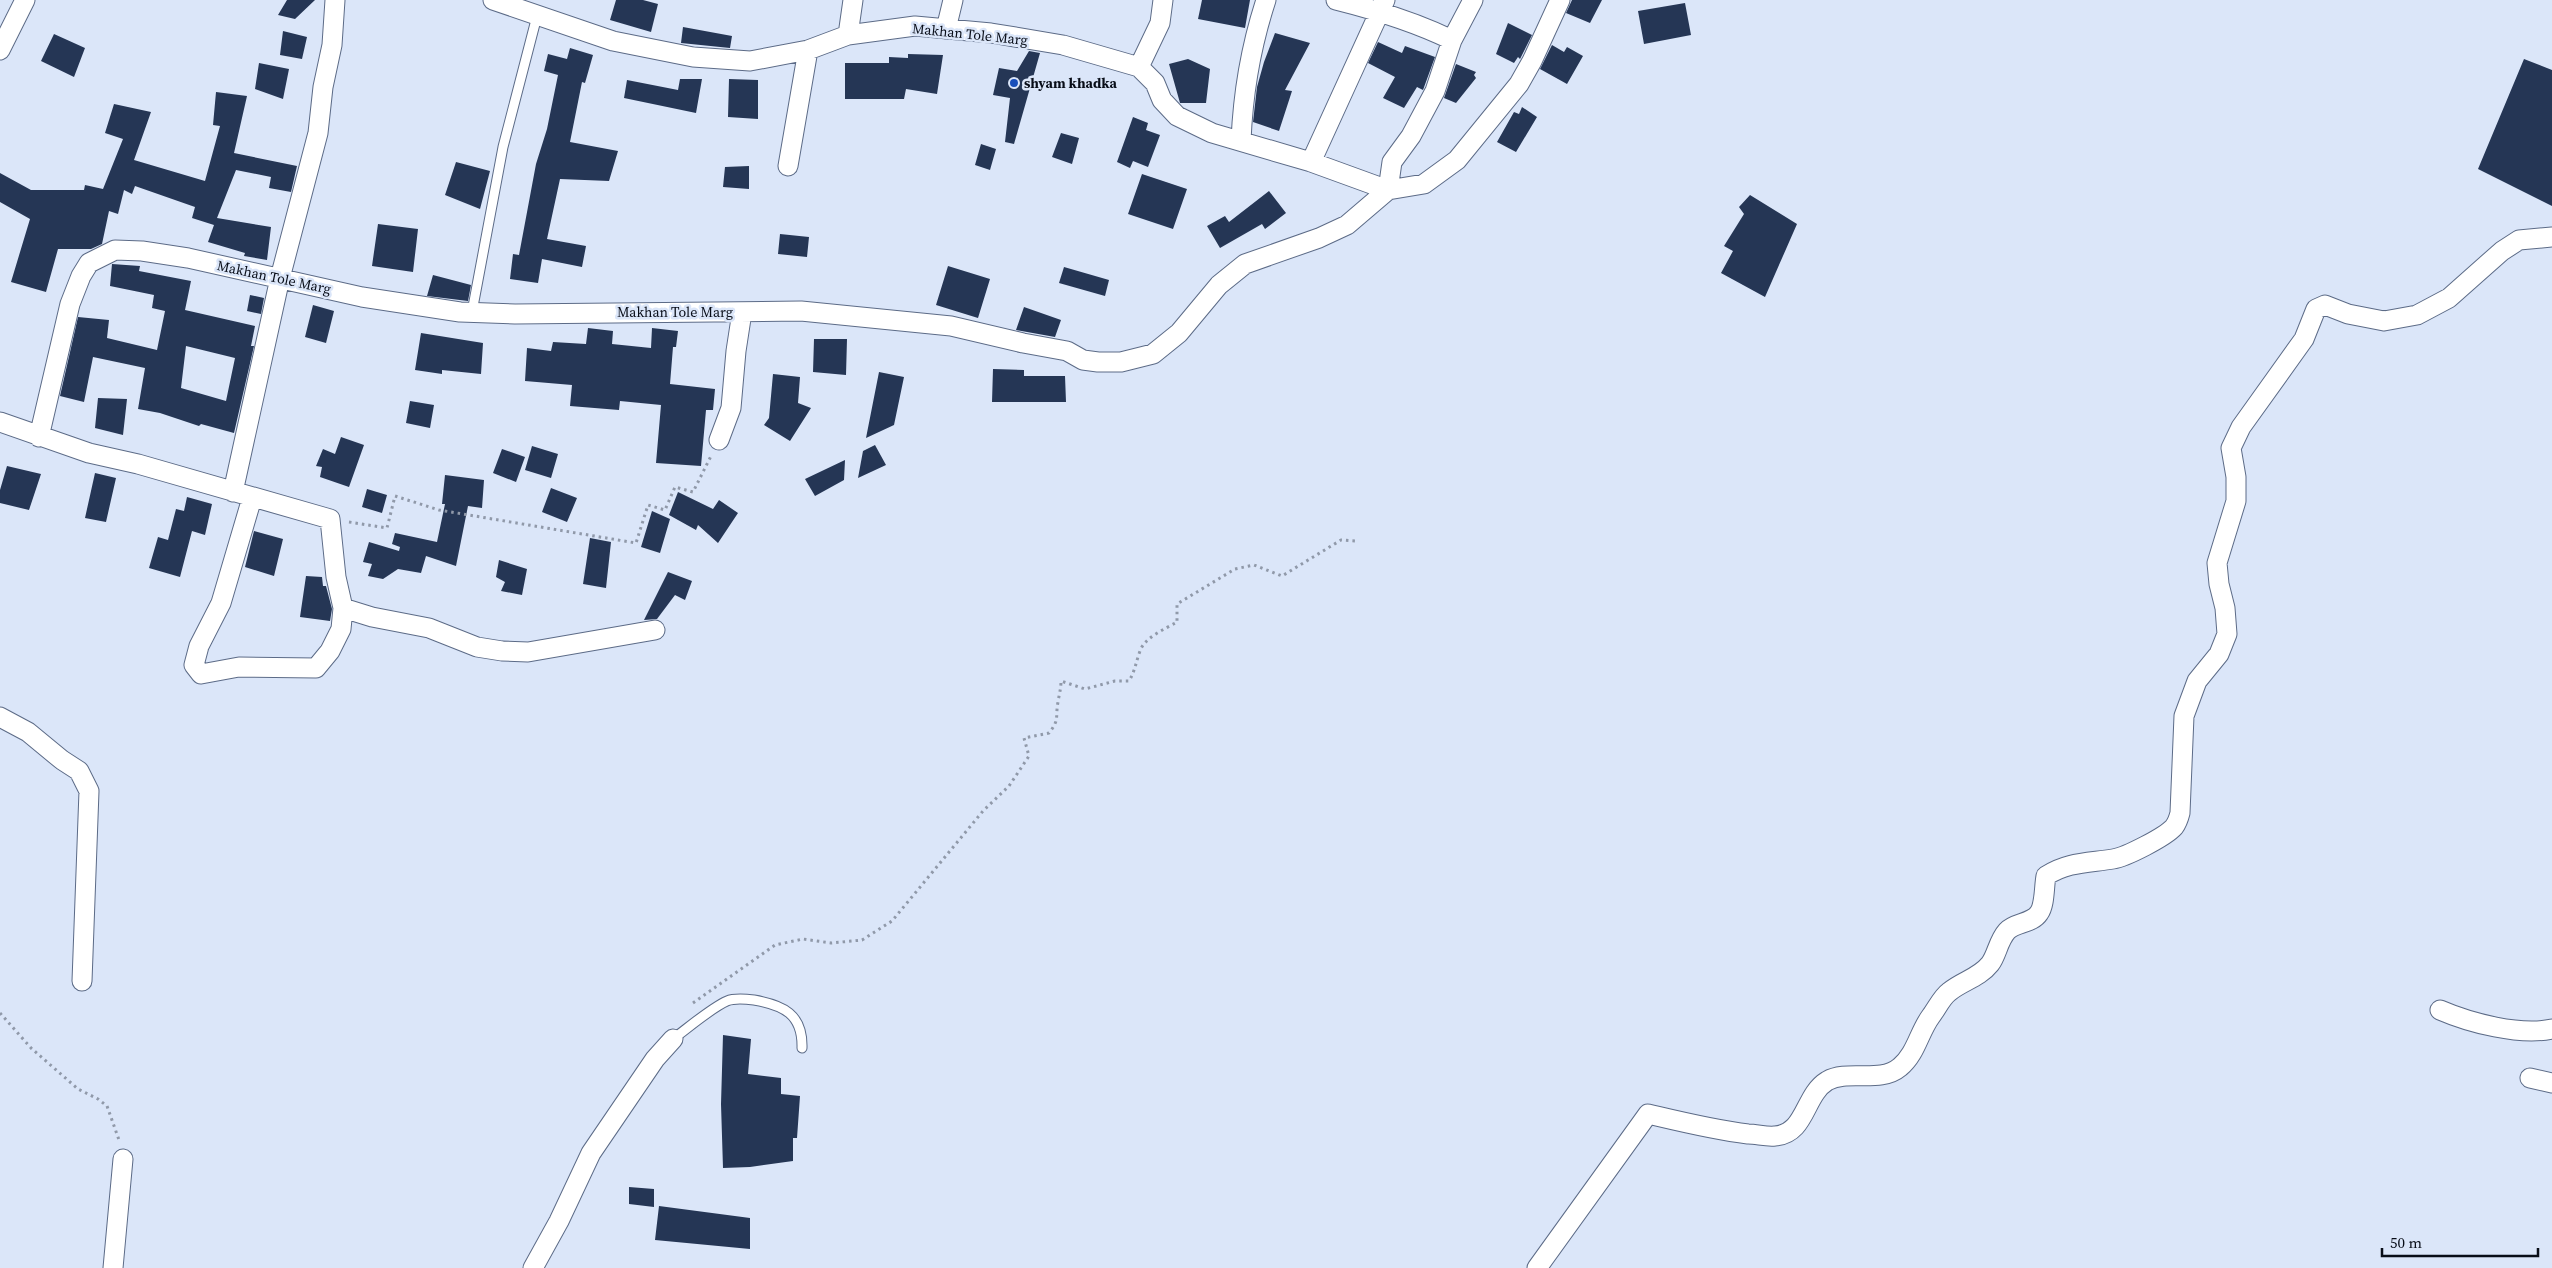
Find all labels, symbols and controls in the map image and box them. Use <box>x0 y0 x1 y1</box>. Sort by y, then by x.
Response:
street label: Makhan Tole Marg <box>911 18 1029 50</box>
place label: shyam khadka <box>1024 73 1118 93</box>
marker: shyam khadka <box>1008 77 1020 89</box>
street label: Makhan Tole Marg <box>215 255 333 299</box>
street label: Makhan Tole Marg <box>617 302 733 322</box>
scale bar <box>2382 1226 2538 1258</box>
text: 50 m <box>2390 1232 2422 1253</box>

